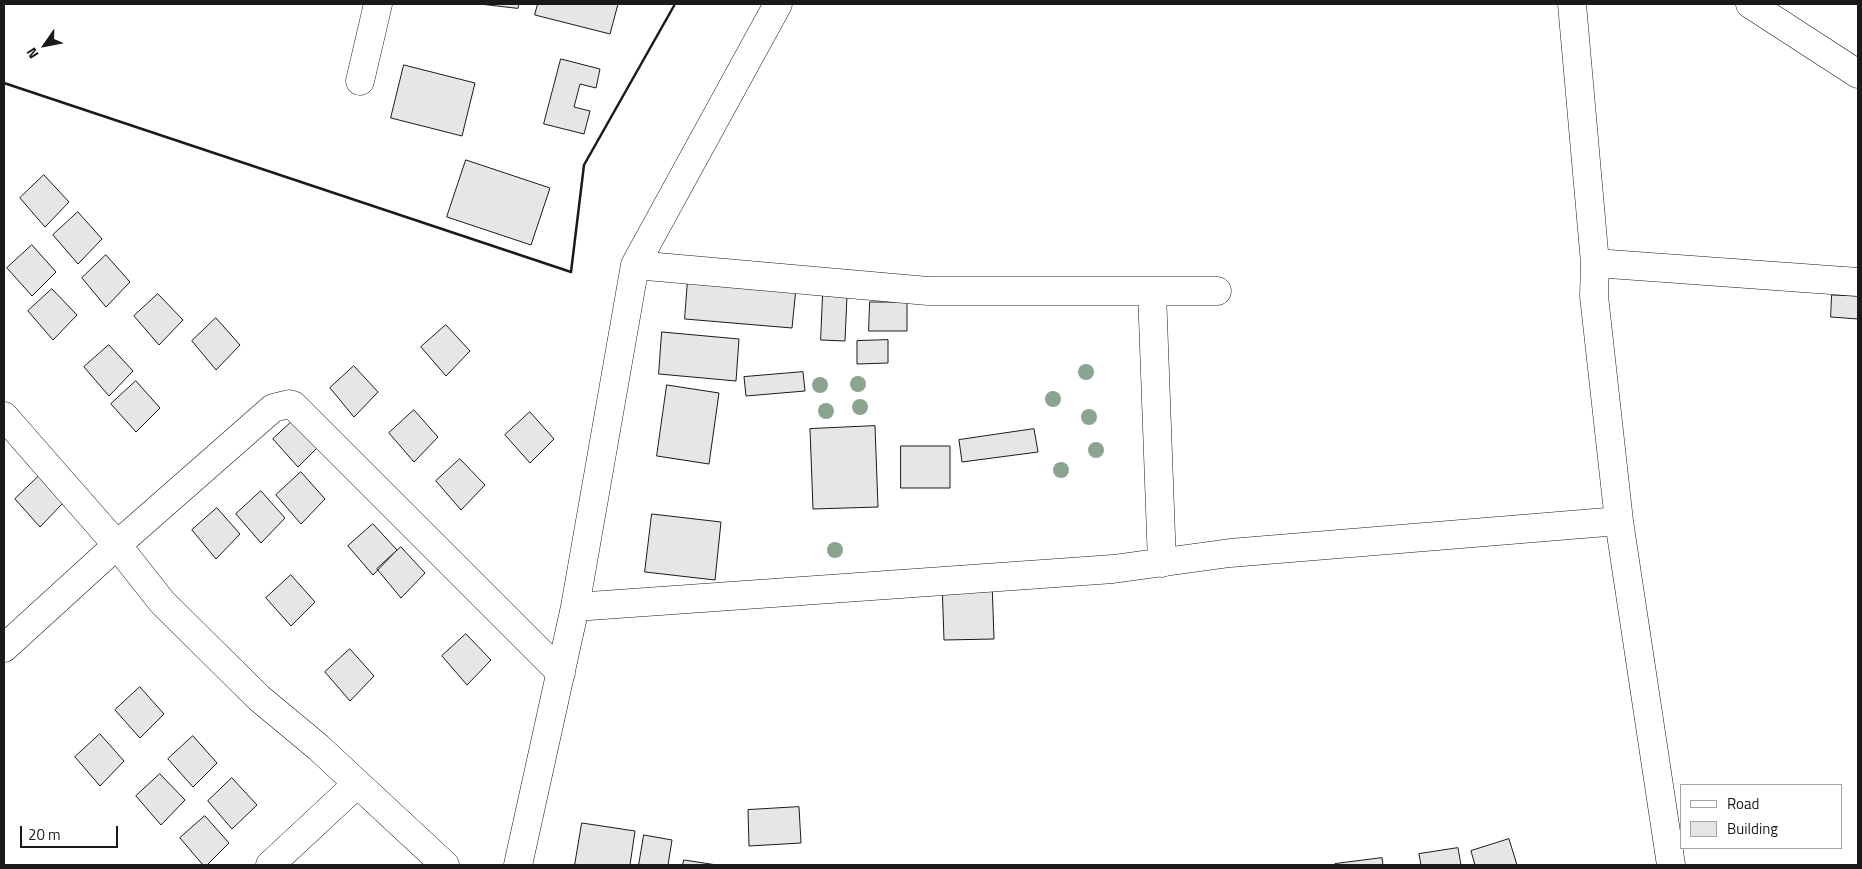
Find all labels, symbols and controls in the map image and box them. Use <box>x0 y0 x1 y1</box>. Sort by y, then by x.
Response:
north arrow <box>20 20 70 70</box>
text: N <box>21 44 43 63</box>
legend <box>1680 784 1842 849</box>
text: Road <box>1727 792 1759 815</box>
scale bar <box>22 816 120 848</box>
text: Building <box>1727 817 1778 840</box>
text: 20 m <box>28 823 61 846</box>

